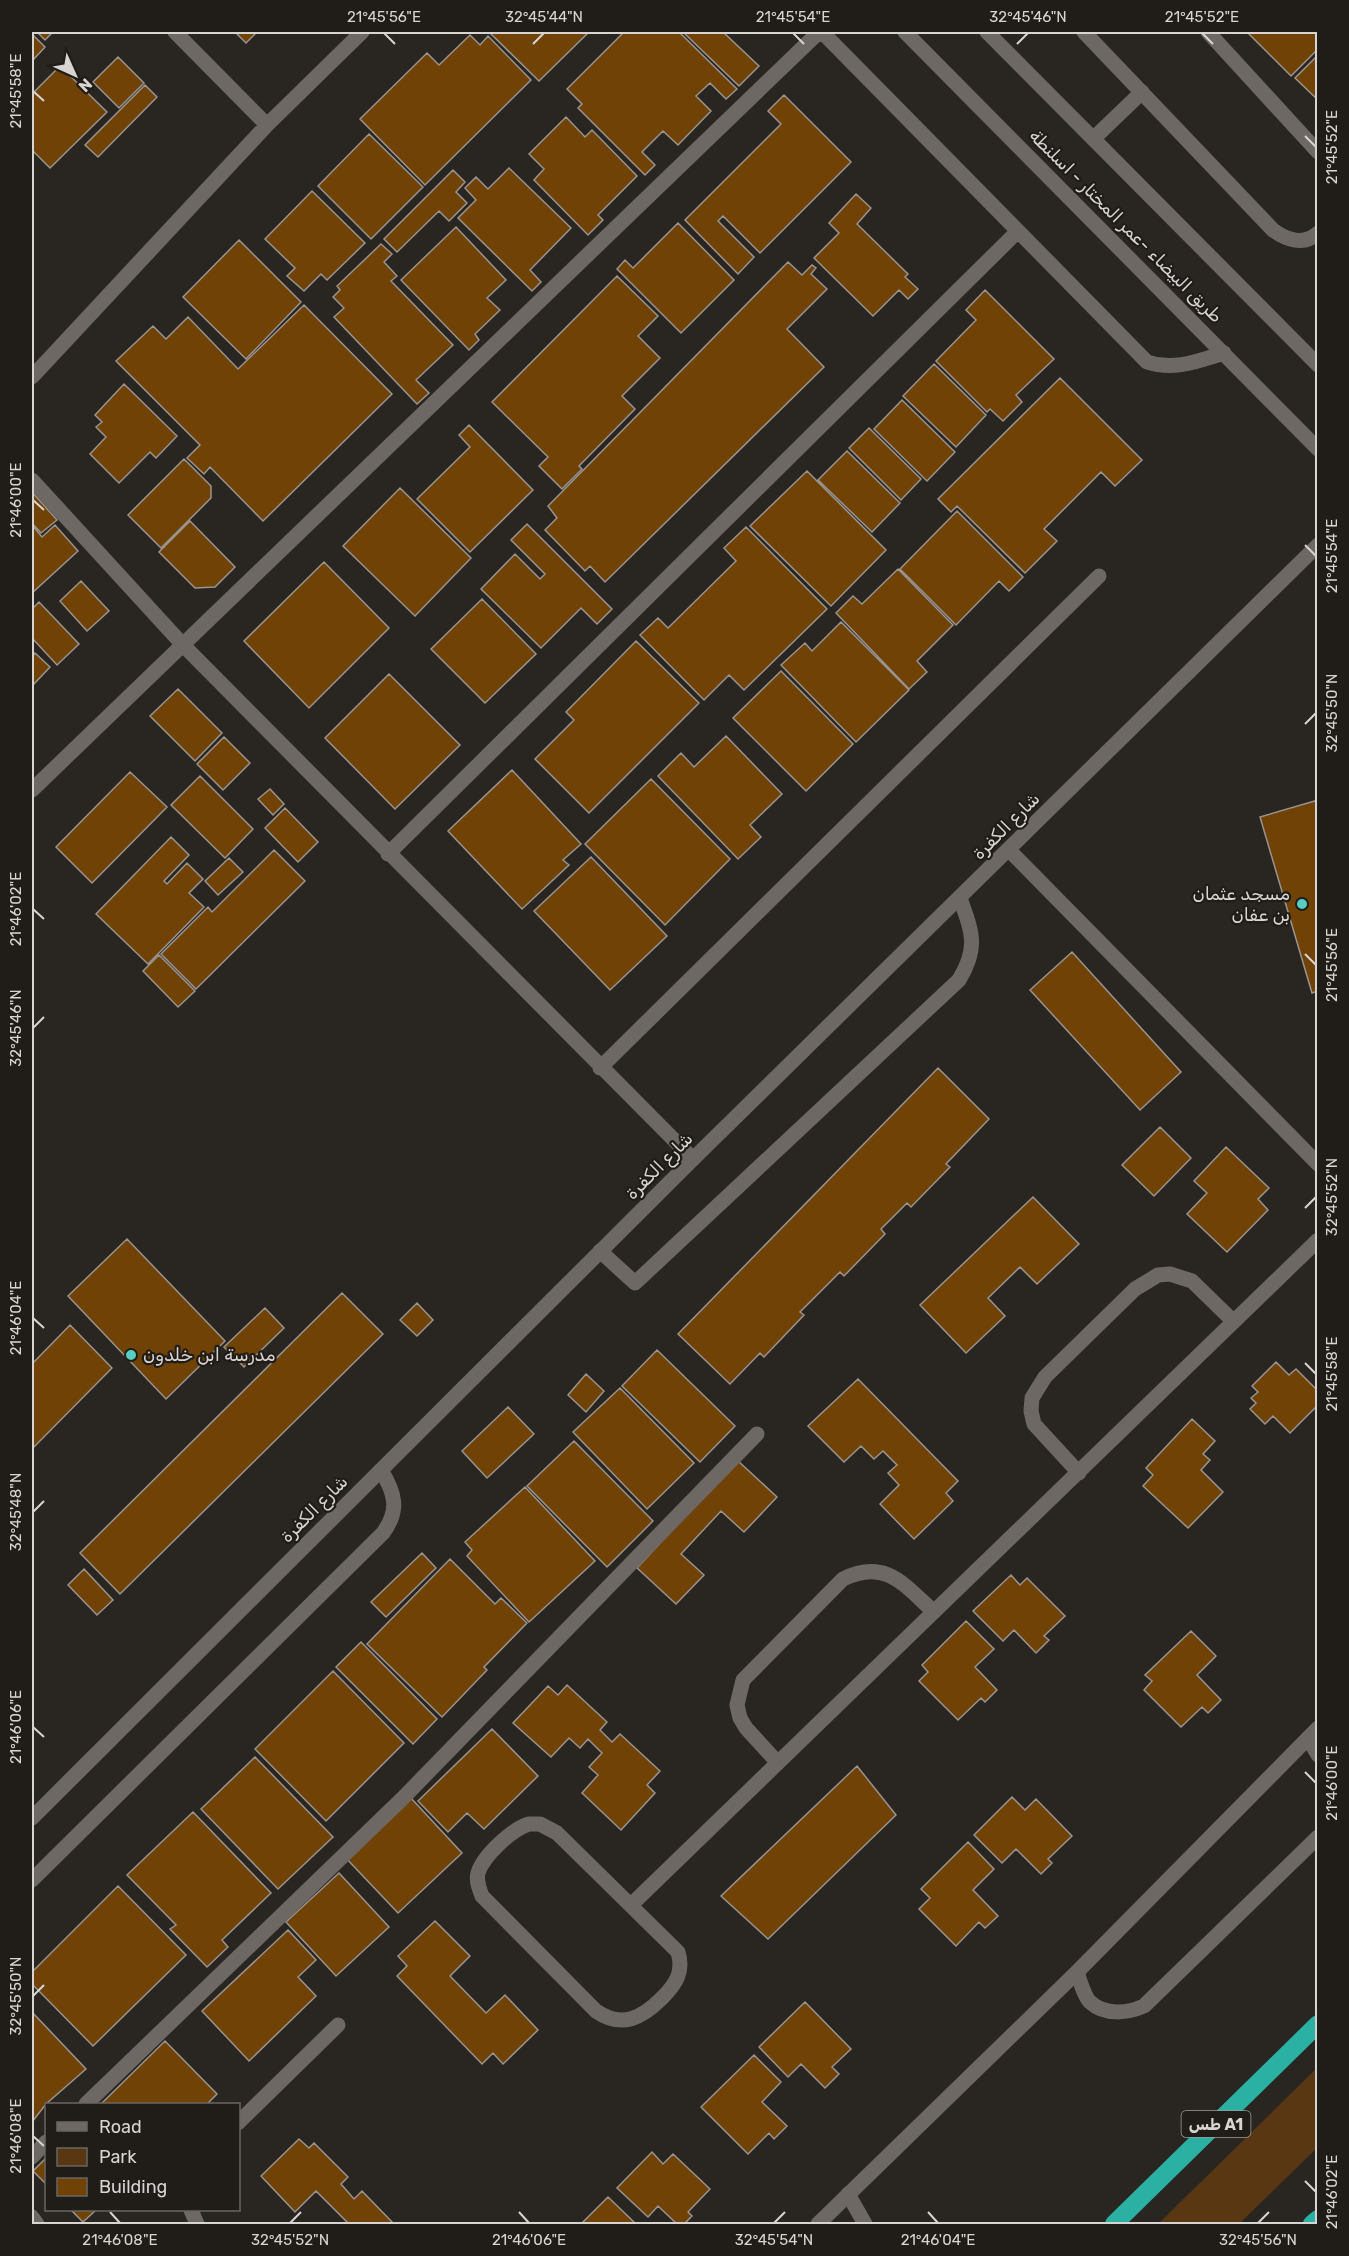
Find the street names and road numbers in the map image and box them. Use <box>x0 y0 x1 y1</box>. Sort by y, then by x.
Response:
street label: طريق البيضاء -عمر المختار - اسلنطة <box>1025 125 1227 327</box>
street label: شارع الكفرة <box>968 788 1045 865</box>
street label: شارع الكفرة <box>621 1128 698 1205</box>
street label: شارع الكفرة <box>276 1471 353 1548</box>
road number: طس A1 <box>1182 2111 1250 2137</box>

